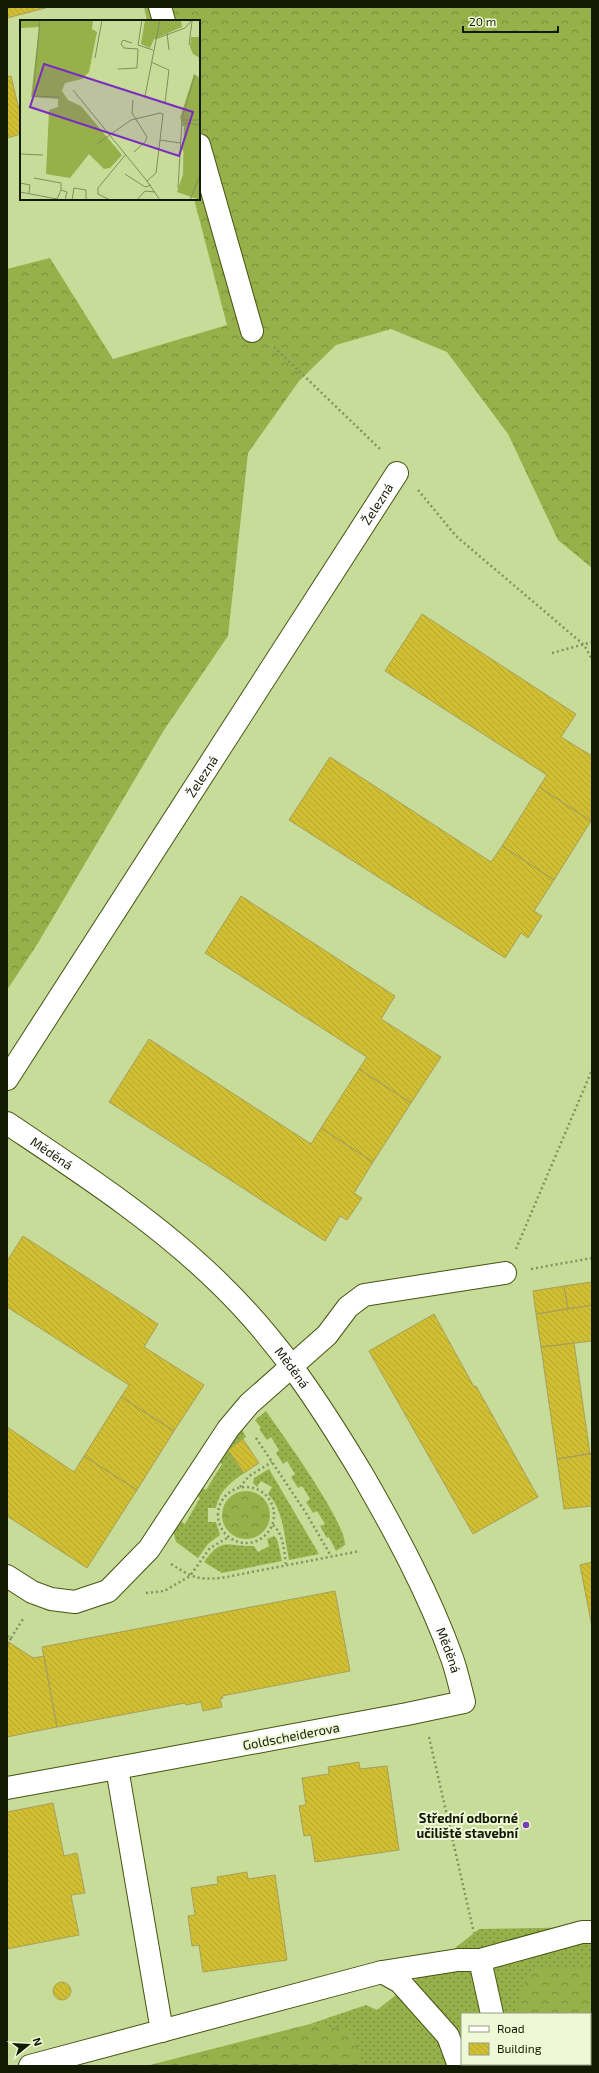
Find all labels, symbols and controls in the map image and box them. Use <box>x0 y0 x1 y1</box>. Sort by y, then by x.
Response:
scale bar <box>463 8 558 34</box>
text: 20 m <box>469 14 496 28</box>
inset map <box>20 20 200 200</box>
street label: Železná <box>358 480 396 528</box>
street label: Železná <box>183 752 221 800</box>
street label: Měděná <box>28 1133 76 1173</box>
street label: Měděná <box>272 1344 313 1391</box>
street label: Měděná <box>433 1625 464 1675</box>
street label: Goldscheiderova <box>241 1719 341 1753</box>
place label: Střední odborné učiliště stavební <box>417 1810 519 1841</box>
marker: Střední odborné učiliště stavební <box>521 1820 531 1830</box>
legend <box>461 2013 591 2065</box>
text: Road <box>497 2021 525 2035</box>
north arrow <box>8 2025 48 2065</box>
text: N <box>31 2036 45 2048</box>
text: Building <box>497 2041 542 2055</box>

